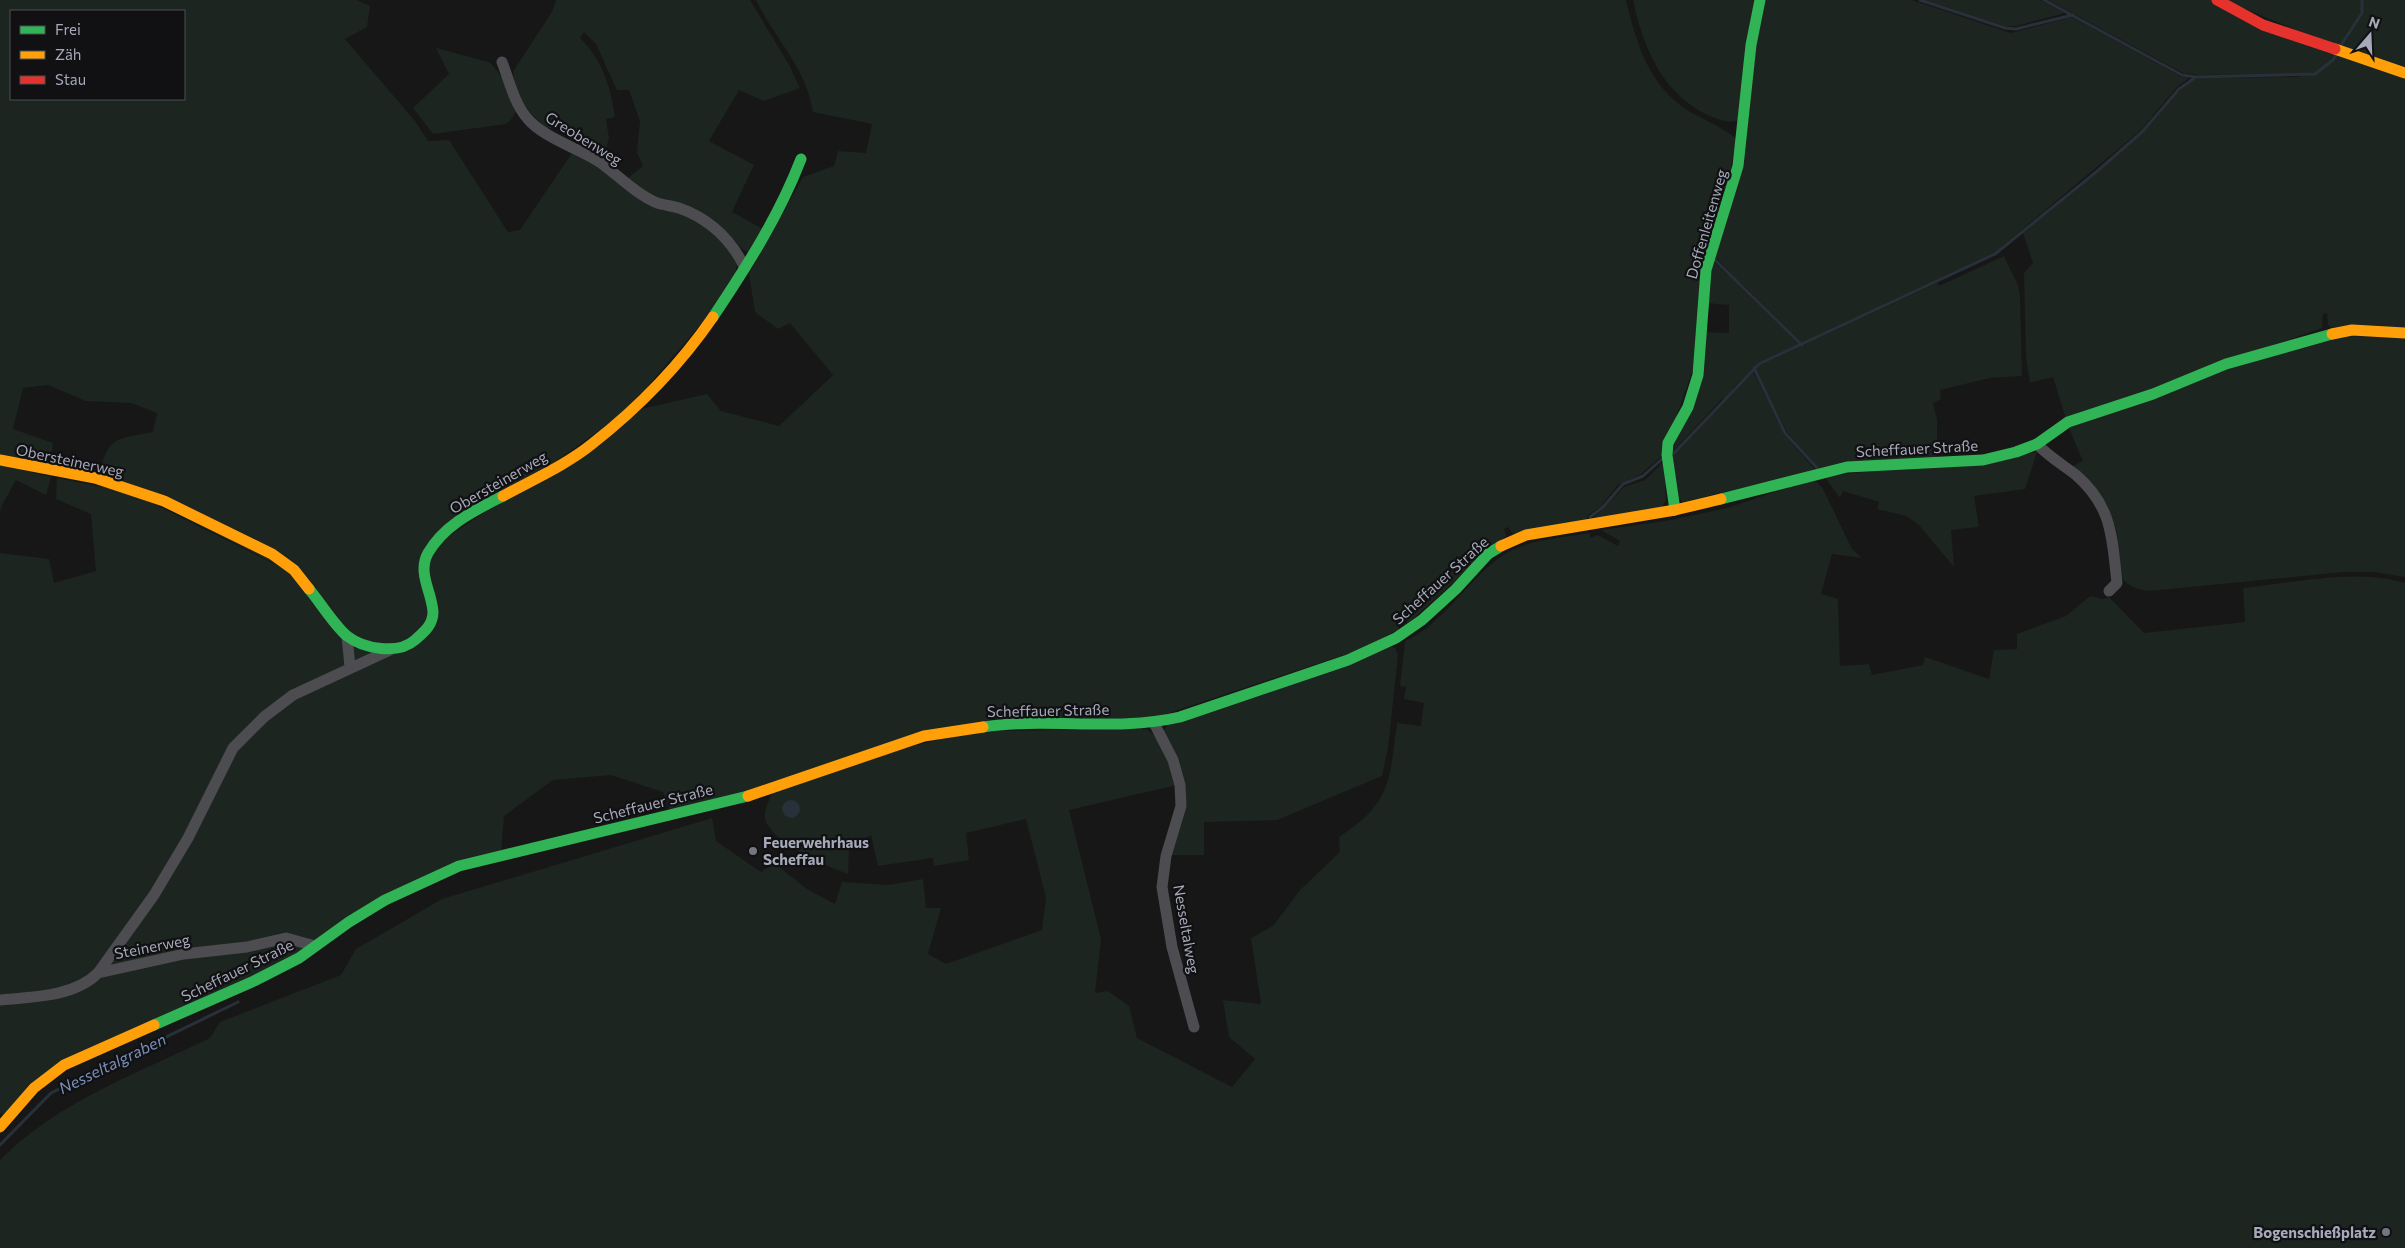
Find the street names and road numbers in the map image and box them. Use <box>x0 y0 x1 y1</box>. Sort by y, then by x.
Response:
street label: Greobenweg <box>543 107 625 169</box>
street label: Doffenleitenweg <box>1682 167 1730 281</box>
street label: Scheffauer Straße <box>1855 436 1979 460</box>
street label: Obersteinerweg <box>14 440 126 480</box>
street label: Obersteinerweg <box>446 447 550 517</box>
street label: Scheffauer Straße <box>1388 532 1492 628</box>
street label: Scheffauer Straße <box>987 700 1109 720</box>
street label: Scheffauer Straße <box>591 779 715 827</box>
street label: Nesseltalweg <box>1170 883 1204 975</box>
street label: Steinerweg <box>113 930 191 962</box>
street label: Scheffauer Straße <box>178 935 296 1005</box>

